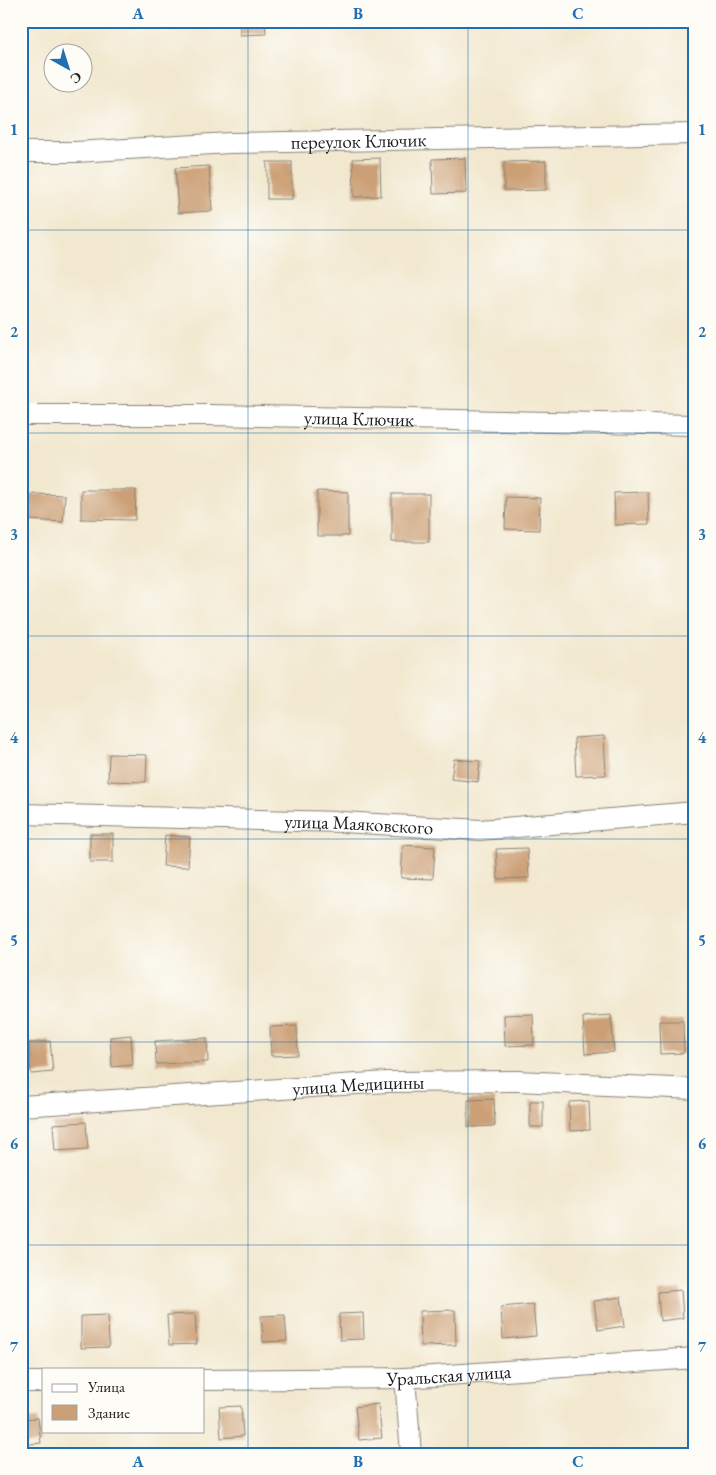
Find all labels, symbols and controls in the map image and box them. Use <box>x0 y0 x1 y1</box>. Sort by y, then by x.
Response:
text: A <box>131 3 144 24</box>
text: B <box>353 3 363 24</box>
text: C <box>572 3 584 24</box>
north arrow <box>42 42 92 92</box>
text: С <box>67 68 86 88</box>
text: 1 <box>10 119 18 140</box>
text: 1 <box>698 119 706 140</box>
street label: переулок Ключик <box>291 127 427 155</box>
text: 2 <box>10 321 19 342</box>
text: 2 <box>698 321 707 342</box>
street label: улица Ключик <box>304 405 414 432</box>
text: 3 <box>10 524 18 545</box>
text: 3 <box>698 524 706 545</box>
text: 4 <box>10 727 19 748</box>
text: 4 <box>698 727 707 748</box>
street label: улица Маяковского <box>284 809 434 840</box>
text: 5 <box>10 930 18 951</box>
text: 5 <box>698 930 706 951</box>
street label: улица Медицины <box>291 1070 425 1101</box>
text: 6 <box>10 1133 19 1154</box>
text: 6 <box>698 1133 707 1154</box>
text: 7 <box>10 1336 19 1357</box>
text: 7 <box>698 1336 707 1357</box>
street label: Уральская улица <box>385 1359 512 1391</box>
legend <box>42 1368 205 1432</box>
text: Улица <box>87 1377 125 1396</box>
text: Здание <box>88 1403 130 1422</box>
text: A <box>131 1451 144 1472</box>
text: B <box>353 1451 363 1472</box>
text: C <box>572 1451 584 1472</box>

